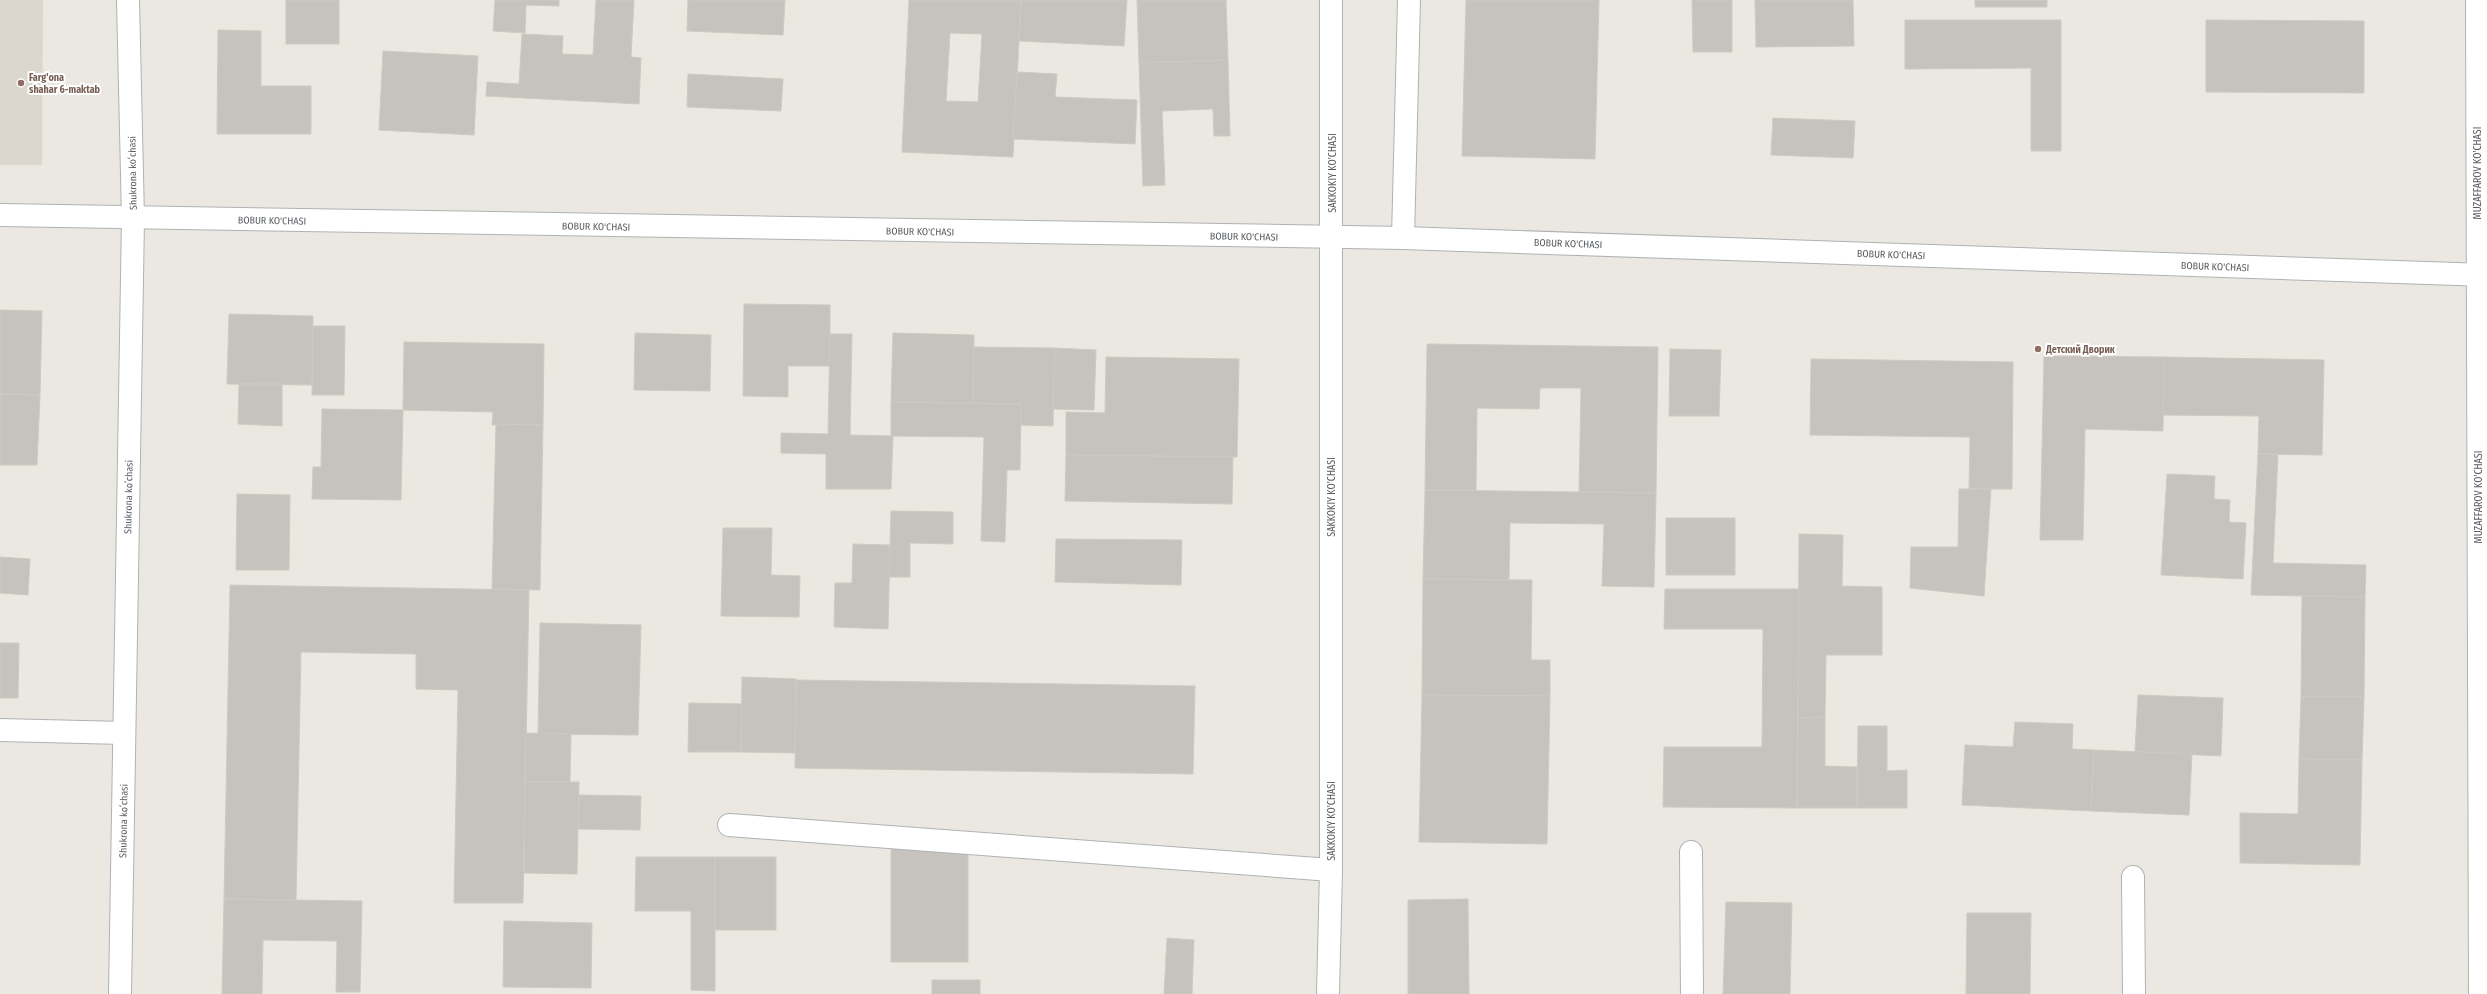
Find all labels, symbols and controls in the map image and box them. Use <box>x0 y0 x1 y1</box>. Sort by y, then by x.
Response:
place label: Farg'ona shahar 6-maktab <box>29 72 101 96</box>
marker: Farg'ona shahar 6-maktab <box>16 78 26 88</box>
street label: MUZAFFAROV KO'CHASI <box>2472 127 2484 219</box>
street label: SAKKOKIY KO'CHASI <box>1327 133 1339 213</box>
street label: Shukrona koʻchasi <box>125 136 140 210</box>
street label: BOBUR KO'CHASI <box>238 214 306 228</box>
street label: BOBUR KO'CHASI <box>562 220 630 234</box>
street label: BOBUR KO'CHASI <box>886 225 954 239</box>
street label: BOBUR KO'CHASI <box>1210 230 1278 244</box>
street label: BOBUR KO'CHASI <box>1534 237 1602 251</box>
street label: BOBUR KO'CHASI <box>1857 248 1925 262</box>
street label: BOBUR KO'CHASI <box>2181 260 2249 274</box>
marker: Детский Дворик <box>2033 344 2043 354</box>
place label: Детский Дворик <box>2045 344 2116 356</box>
street label: MUZAFFAROV KO'CHASI <box>2473 451 2485 543</box>
street label: SAKKOKIY KO'CHASI <box>1326 457 1338 537</box>
street label: Shukrona koʻchasi <box>121 460 136 534</box>
street label: SAKKOKIY KO'CHASI <box>1326 781 1338 861</box>
street label: Shukrona koʻchasi <box>116 784 131 858</box>

